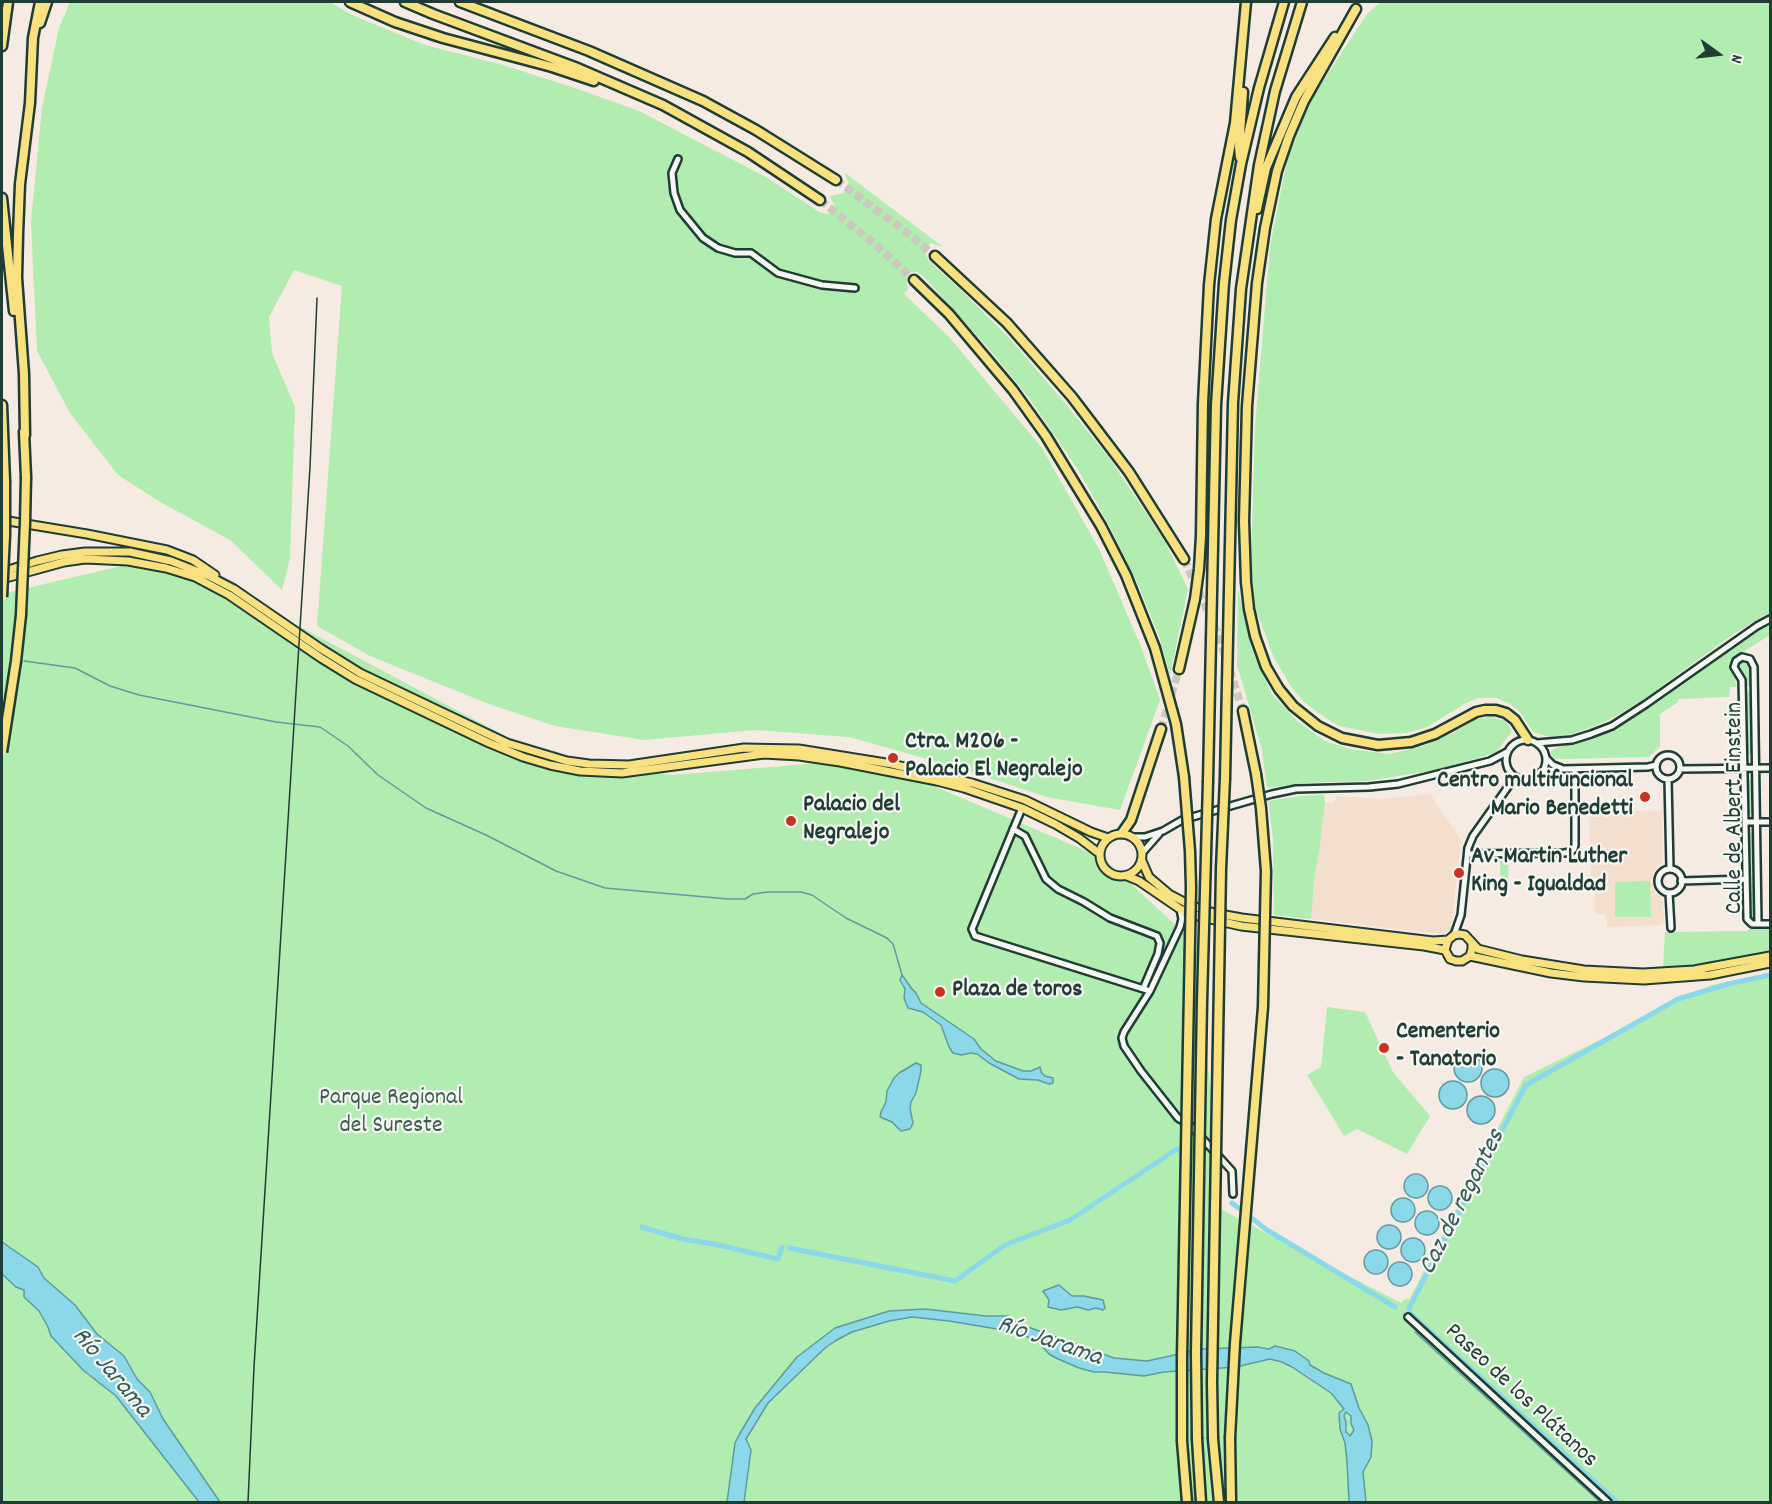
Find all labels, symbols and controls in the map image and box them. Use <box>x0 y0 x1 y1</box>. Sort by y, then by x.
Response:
north arrow <box>1688 24 1748 84</box>
text: N <box>1724 52 1748 66</box>
street label: Calle de Albert Einstein <box>1723 702 1751 914</box>
place label: Ctra. M206 - Palacio El Negralejo <box>905 730 1083 786</box>
marker: Ctra. M206 - Palacio El Negralejo <box>886 751 900 765</box>
place label: Centro multifuncional Mario Benedetti <box>1437 769 1633 825</box>
marker: Centro multifuncional Mario Benedetti <box>1638 790 1652 804</box>
place label: Palacio del Negralejo <box>803 793 900 849</box>
marker: Palacio del Negralejo <box>784 814 798 828</box>
place label: Av. Martin Luther King - Igualdad <box>1471 845 1627 901</box>
marker: Av. Martin Luther King - Igualdad <box>1452 866 1466 880</box>
place label: Plaza de toros <box>952 978 1082 1006</box>
marker: Plaza de toros <box>933 985 947 999</box>
place label: Cementerio - Tanatorio <box>1396 1020 1500 1076</box>
marker: Cementerio - Tanatorio <box>1377 1041 1391 1055</box>
park label: Parque Regional del Sureste <box>319 1086 463 1142</box>
water label: Caz de regantes <box>1414 1125 1514 1281</box>
water label: Río Jarama <box>993 1311 1105 1375</box>
street label: Paseo de los Plátanos <box>1437 1319 1603 1475</box>
water label: Río Jarama <box>63 1322 157 1426</box>

